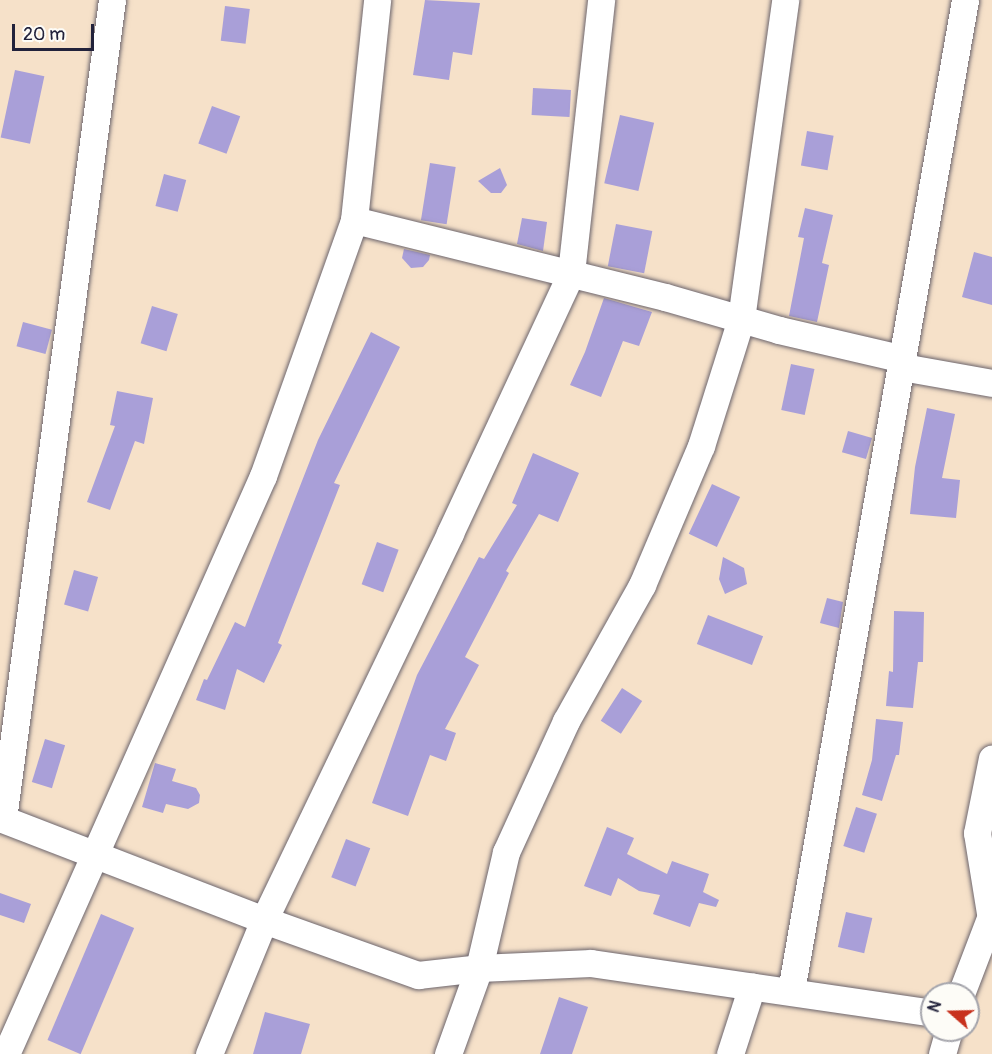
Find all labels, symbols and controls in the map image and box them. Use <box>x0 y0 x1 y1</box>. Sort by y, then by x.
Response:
scale bar <box>15 12 98 50</box>
text: 20 m <box>23 23 65 46</box>
north arrow <box>920 982 980 1042</box>
text: N <box>924 998 946 1015</box>

